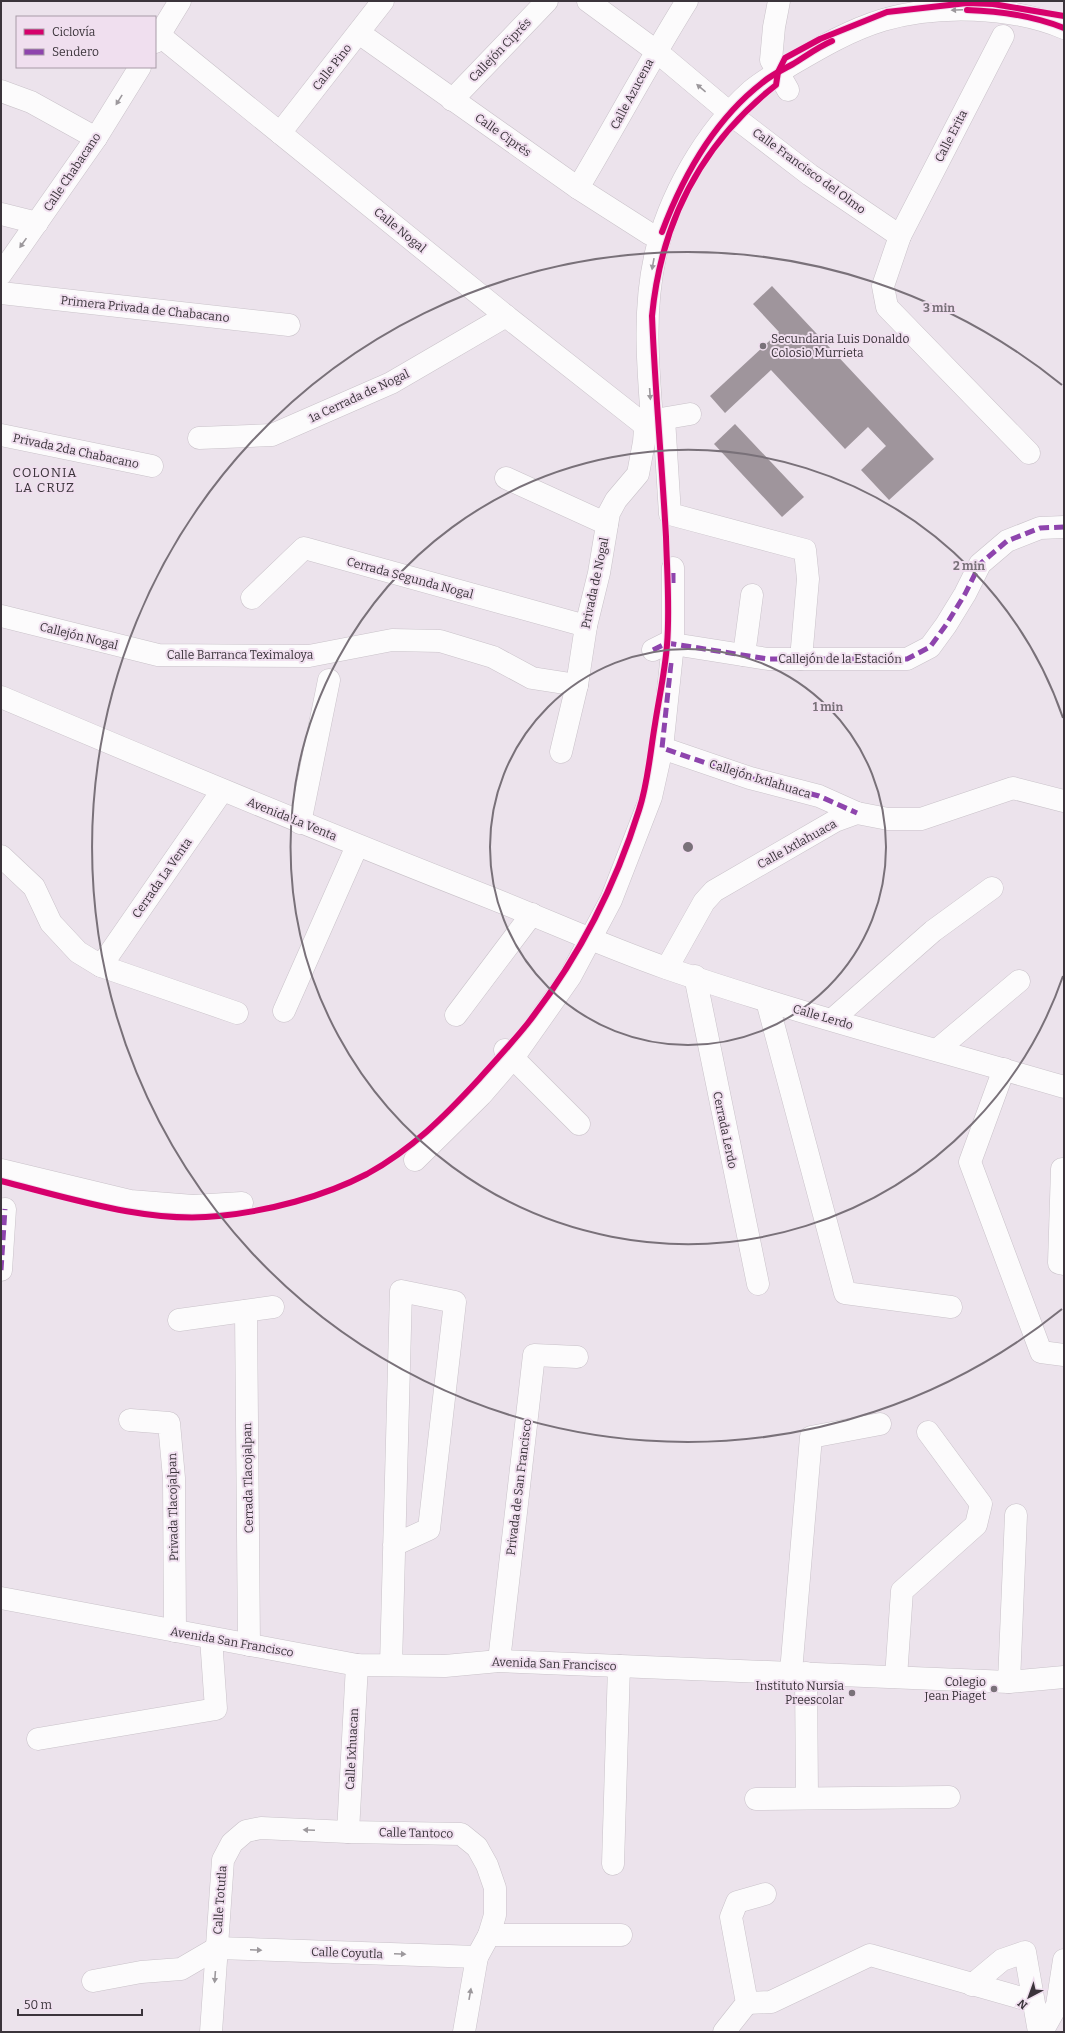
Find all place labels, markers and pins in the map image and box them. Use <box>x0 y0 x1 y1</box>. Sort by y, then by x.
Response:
place label: Secundaria Luis Donaldo Colosio Murrieta <box>771 332 909 360</box>
marker: Secundaria Luis Donaldo Colosio Murrieta <box>758 341 768 351</box>
centre of rings <box>681 840 695 854</box>
place label: Colegio Jean Piaget <box>924 1675 987 1703</box>
place label: Instituto Nursia Preescolar <box>755 1679 845 1707</box>
marker: Colegio Jean Piaget <box>989 1684 999 1694</box>
marker: Instituto Nursia Preescolar <box>847 1688 857 1698</box>

